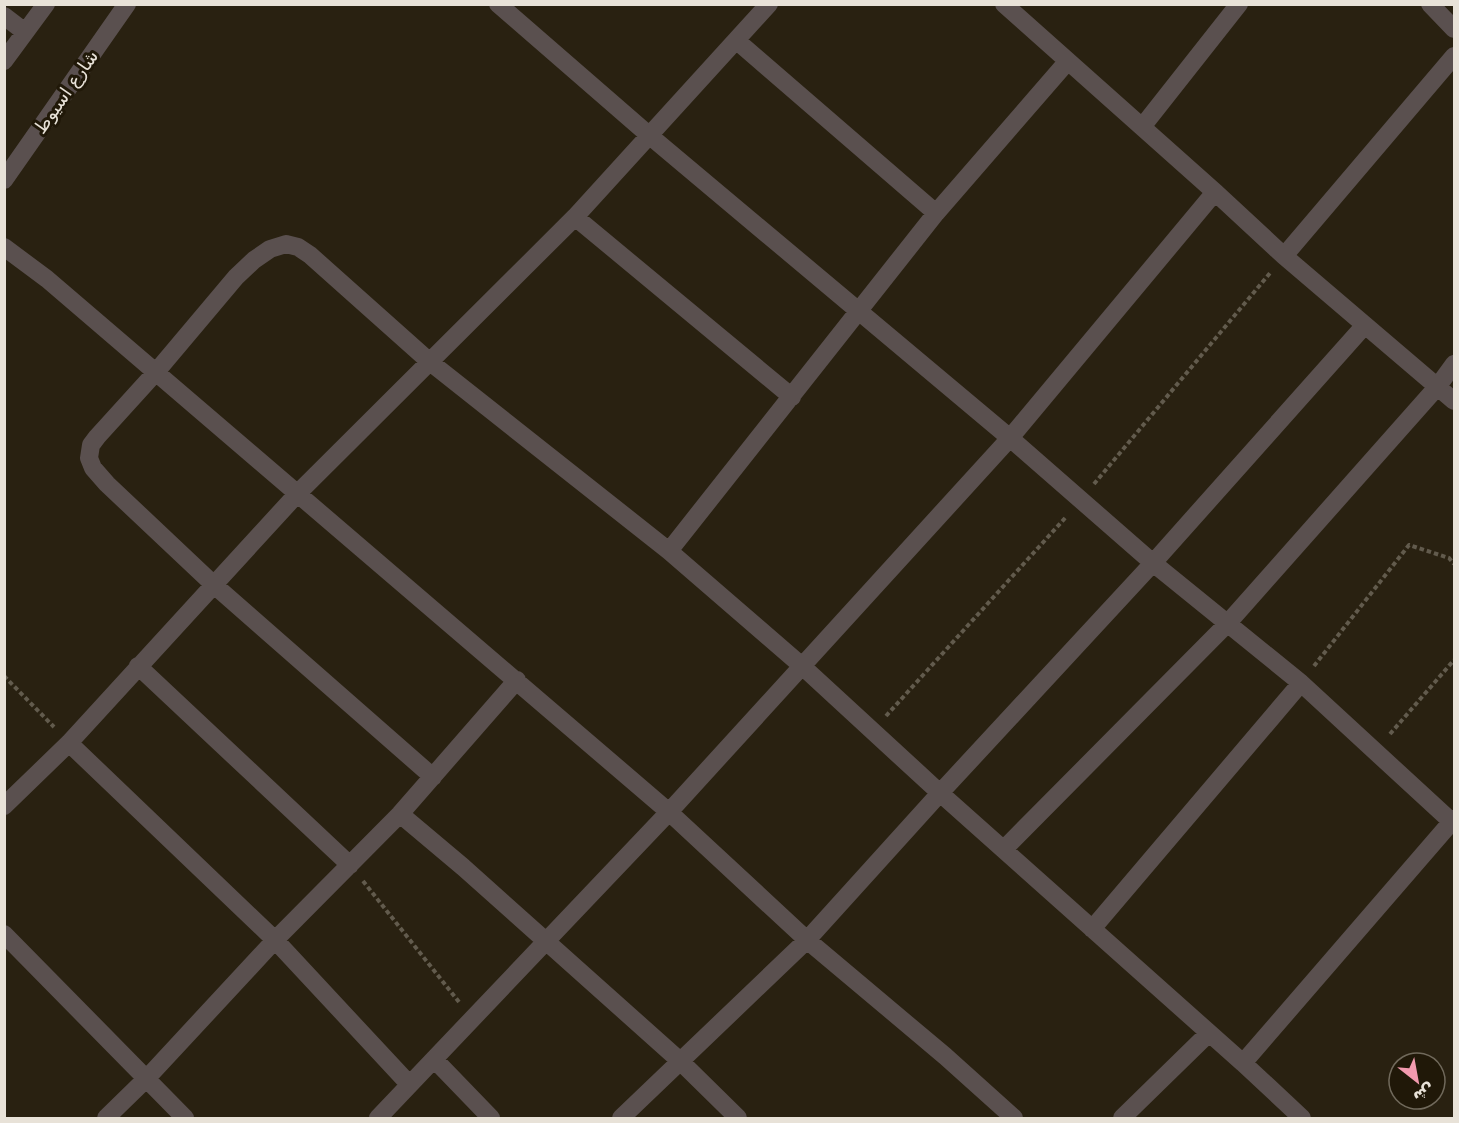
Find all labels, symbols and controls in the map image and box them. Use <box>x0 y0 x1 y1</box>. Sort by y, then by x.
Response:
street label: شارع اسيوط <box>29 46 103 138</box>
north arrow <box>1387 1051 1447 1111</box>
text: ش <box>1410 1080 1439 1107</box>

